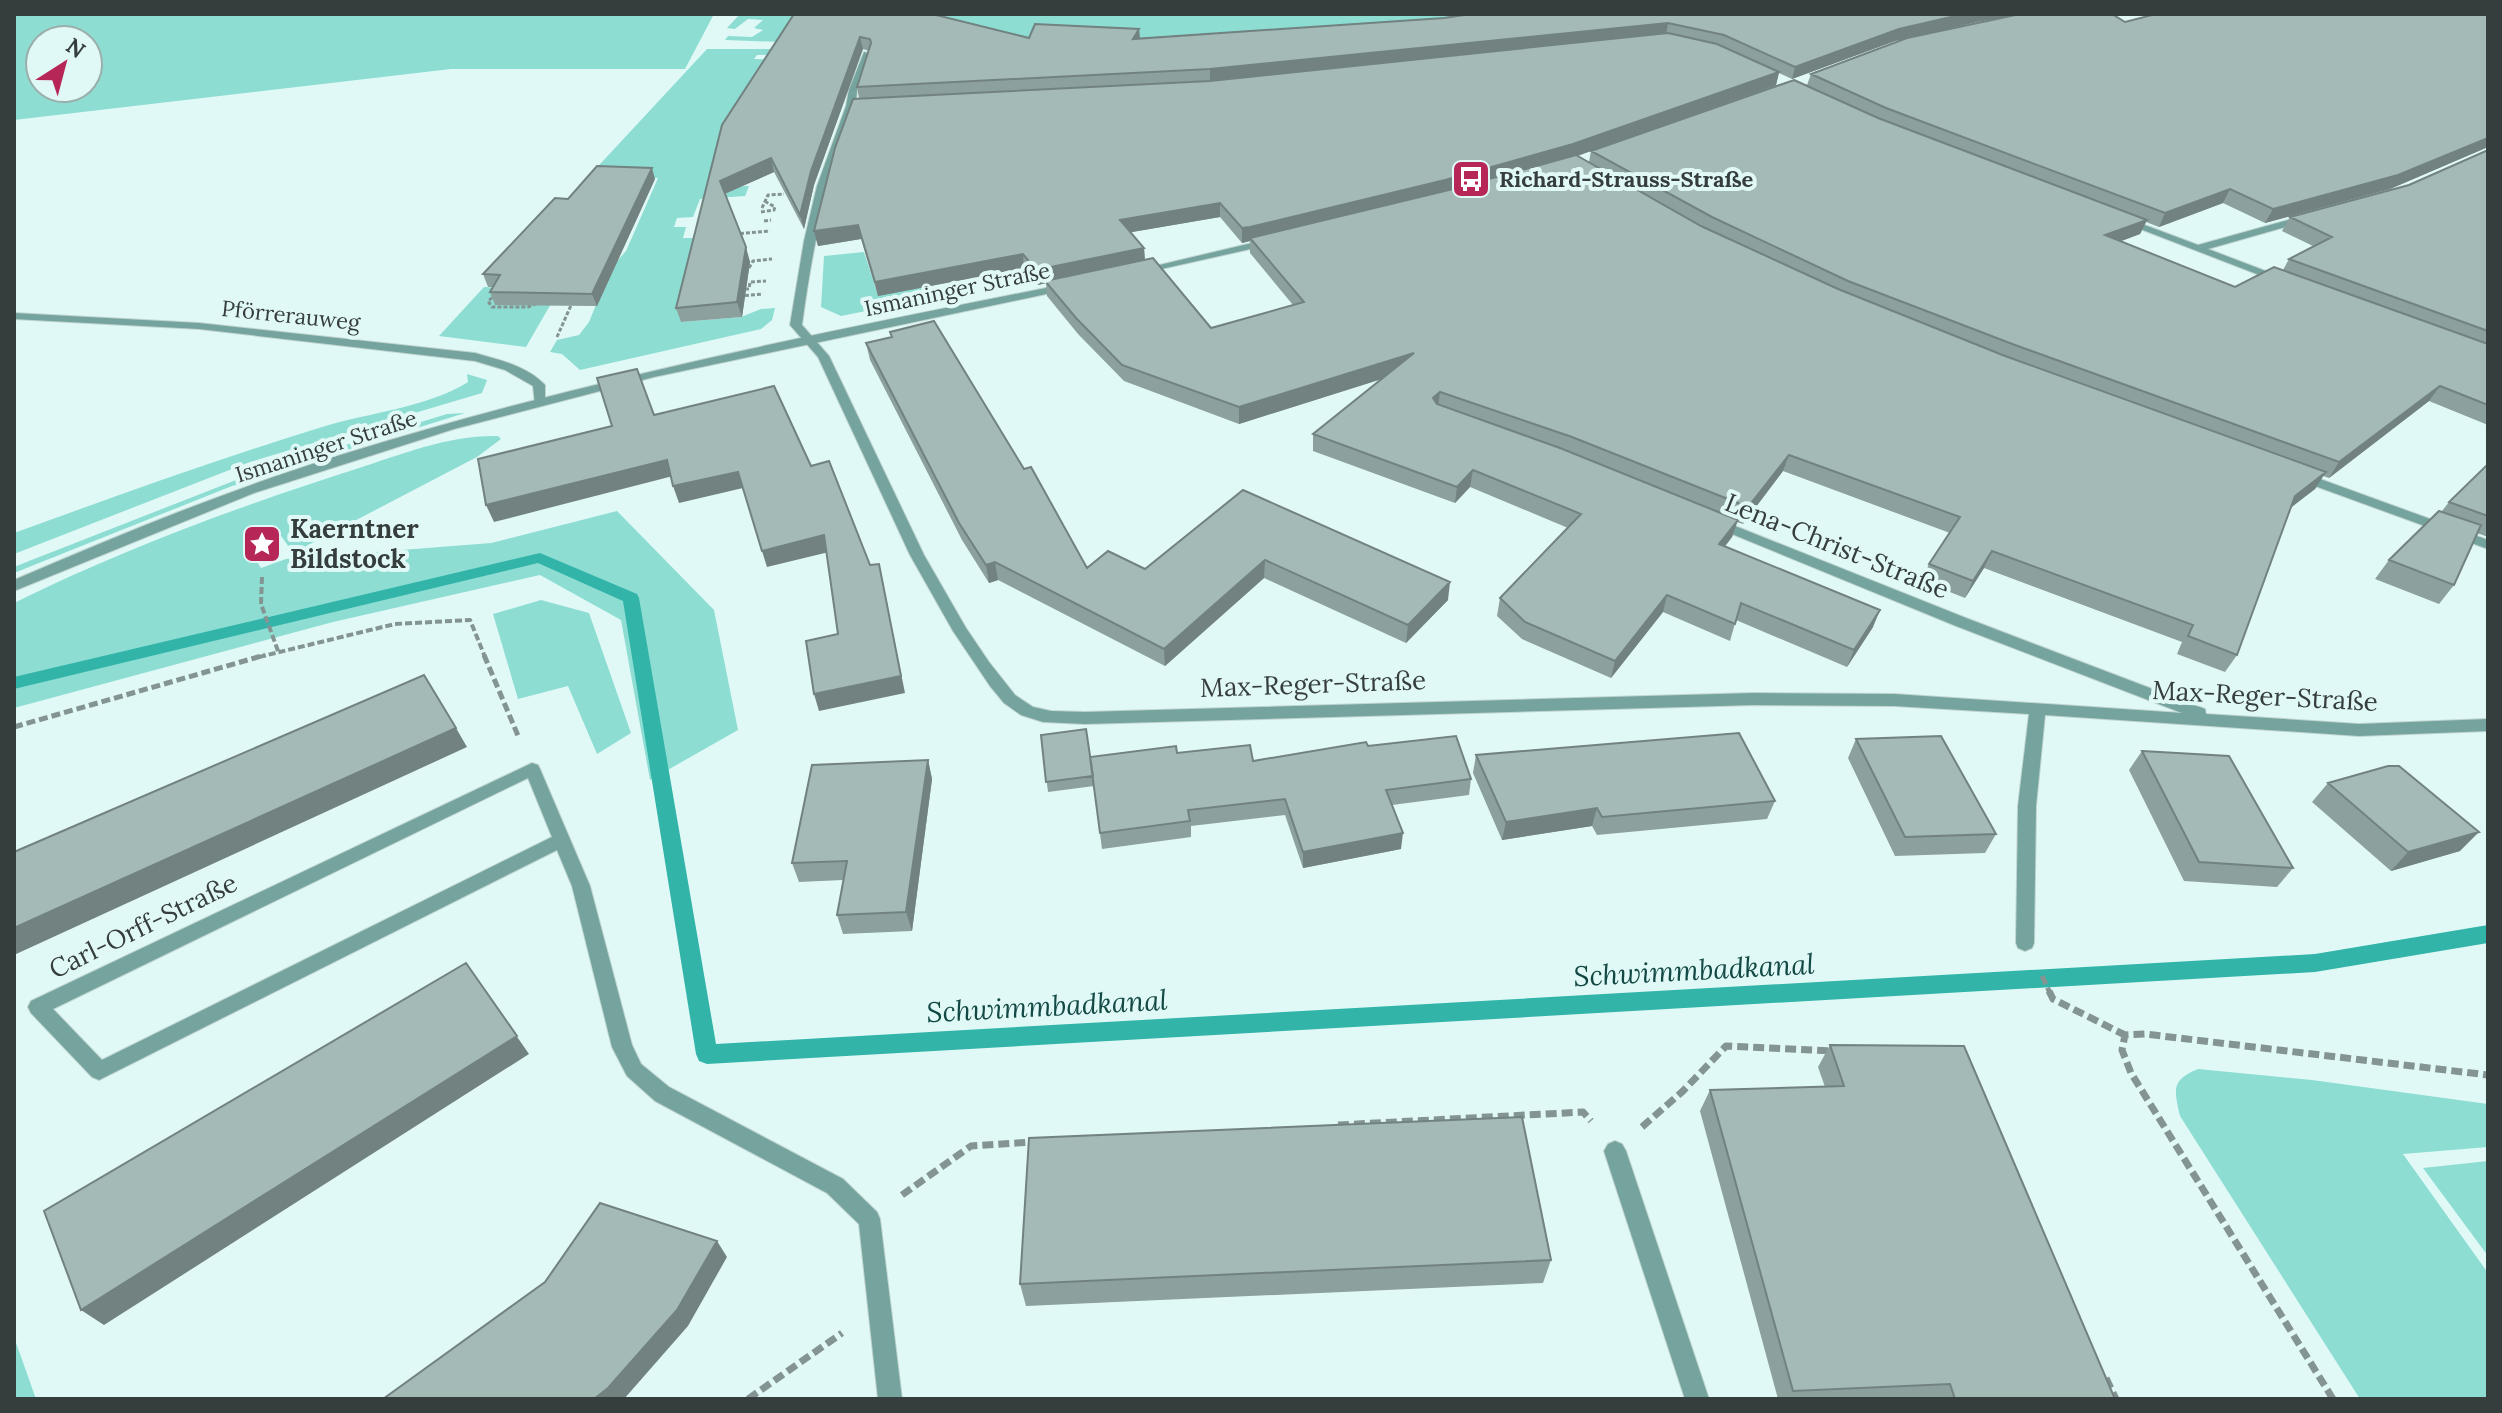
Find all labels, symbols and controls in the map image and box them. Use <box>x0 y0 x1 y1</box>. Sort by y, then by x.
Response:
north arrow <box>24 24 104 104</box>
text: N <box>61 31 91 64</box>
bus stop icon: Richard-Strauss-Straße <box>1450 158 1492 200</box>
place label: Richard-Strauss-Straße <box>1499 165 1753 193</box>
street label: Ismaninger Straße <box>862 256 1052 322</box>
street label: Pförrerauweg <box>220 294 363 336</box>
street label: Ismaninger Straße <box>232 403 420 489</box>
street label: Lena-Christ-Straße <box>1720 486 1954 606</box>
place label: Kaerntner Bildstock <box>290 512 419 575</box>
place icon: Kaerntner Bildstock <box>241 523 283 565</box>
street label: Max-Reger-Straße <box>1199 663 1427 704</box>
street label: Max-Reger-Straße <box>2151 673 2379 718</box>
street label: Carl-Orff-Straße <box>43 866 242 985</box>
water label: Schwimmbadkanal <box>1573 946 1815 994</box>
water label: Schwimmbadkanal <box>926 982 1168 1030</box>

